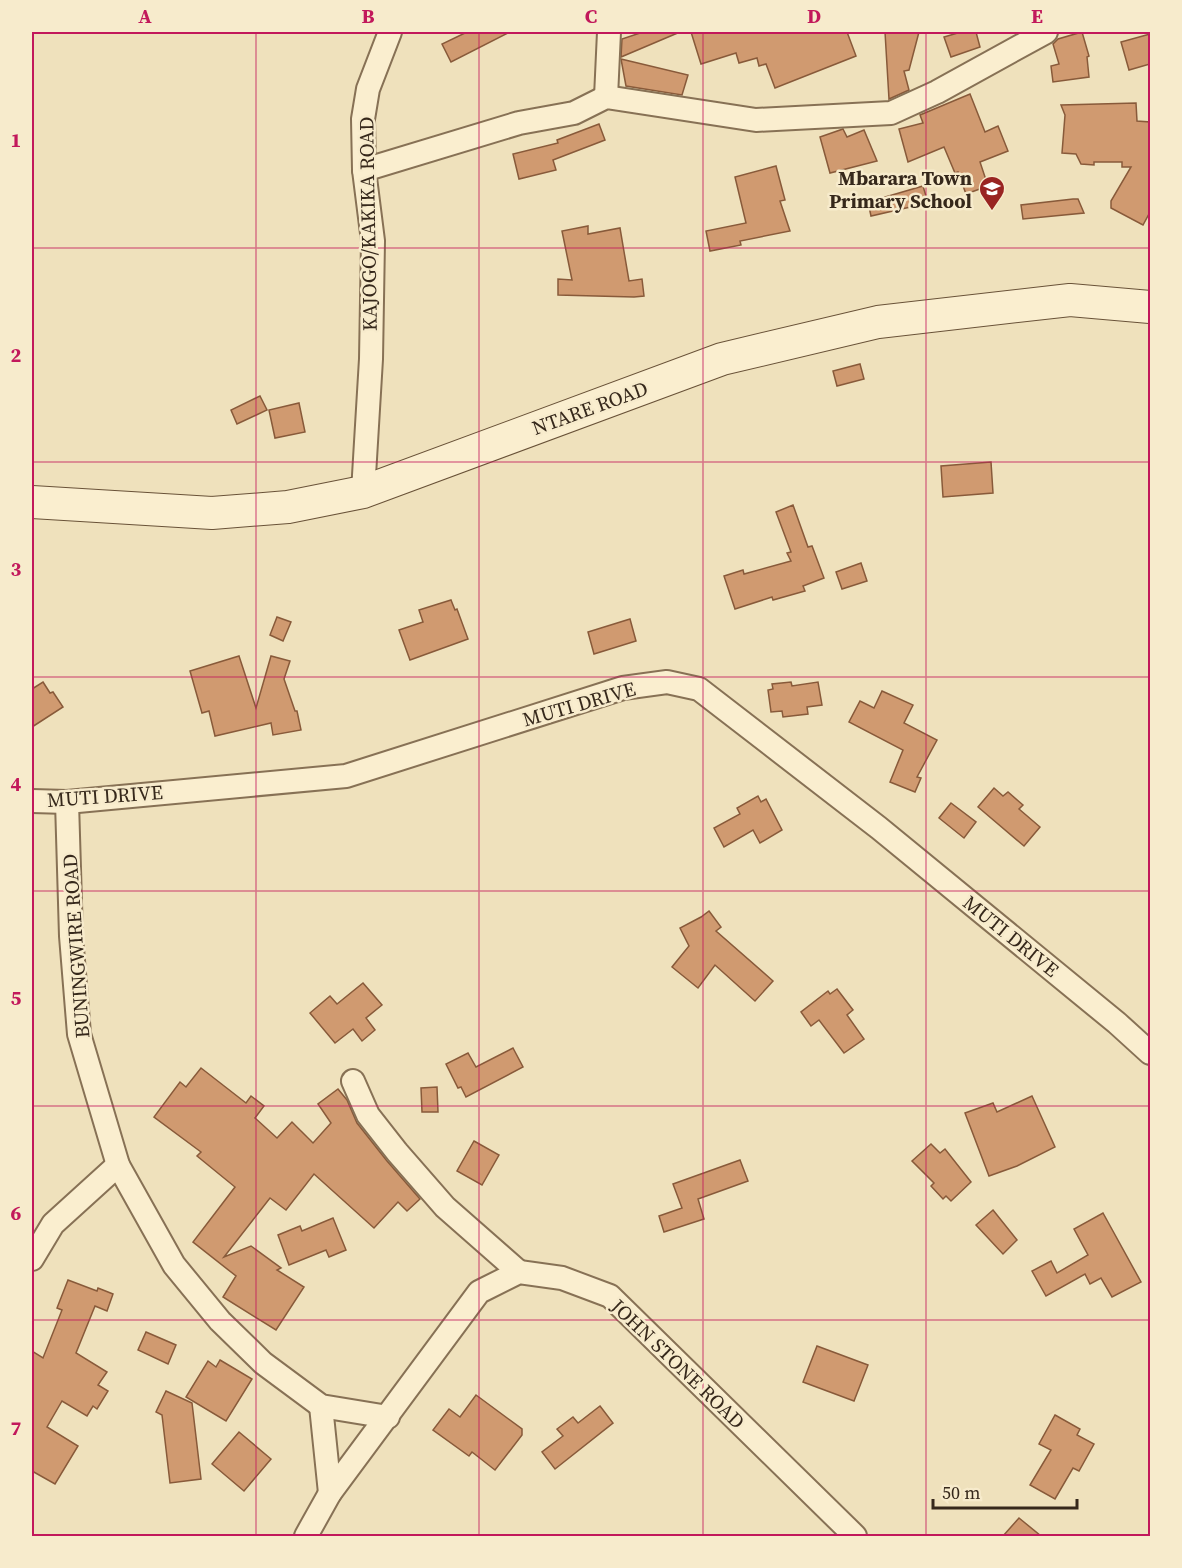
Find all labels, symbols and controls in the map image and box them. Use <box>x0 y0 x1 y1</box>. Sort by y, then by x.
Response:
text: A <box>138 2 152 30</box>
text: B <box>361 2 375 30</box>
text: C <box>585 2 597 30</box>
text: D <box>807 2 821 30</box>
text: E <box>1031 2 1043 30</box>
street label: KAJOGO/KAKIKA ROAD <box>352 117 384 331</box>
text: 1 <box>11 126 21 154</box>
place label: Mbarara Town Primary School <box>829 164 972 215</box>
school or university icon: Mbarara Town Primary School <box>977 174 1007 212</box>
text: 2 <box>11 341 22 369</box>
street label: NTARE ROAD <box>528 374 652 442</box>
text: 3 <box>11 555 22 583</box>
street label: MUTI DRIVE <box>519 675 639 733</box>
text: 4 <box>11 770 22 798</box>
street label: MUTI DRIVE <box>46 778 164 814</box>
street label: BUNINGWIRE ROAD <box>56 853 96 1039</box>
street label: MUTI DRIVE <box>957 889 1065 983</box>
text: 5 <box>11 984 22 1012</box>
text: 6 <box>11 1199 22 1227</box>
street label: JOHN STONE ROAD <box>604 1292 751 1435</box>
text: 7 <box>11 1414 22 1442</box>
scale bar <box>933 1472 1077 1510</box>
text: 50 m <box>942 1480 980 1505</box>

